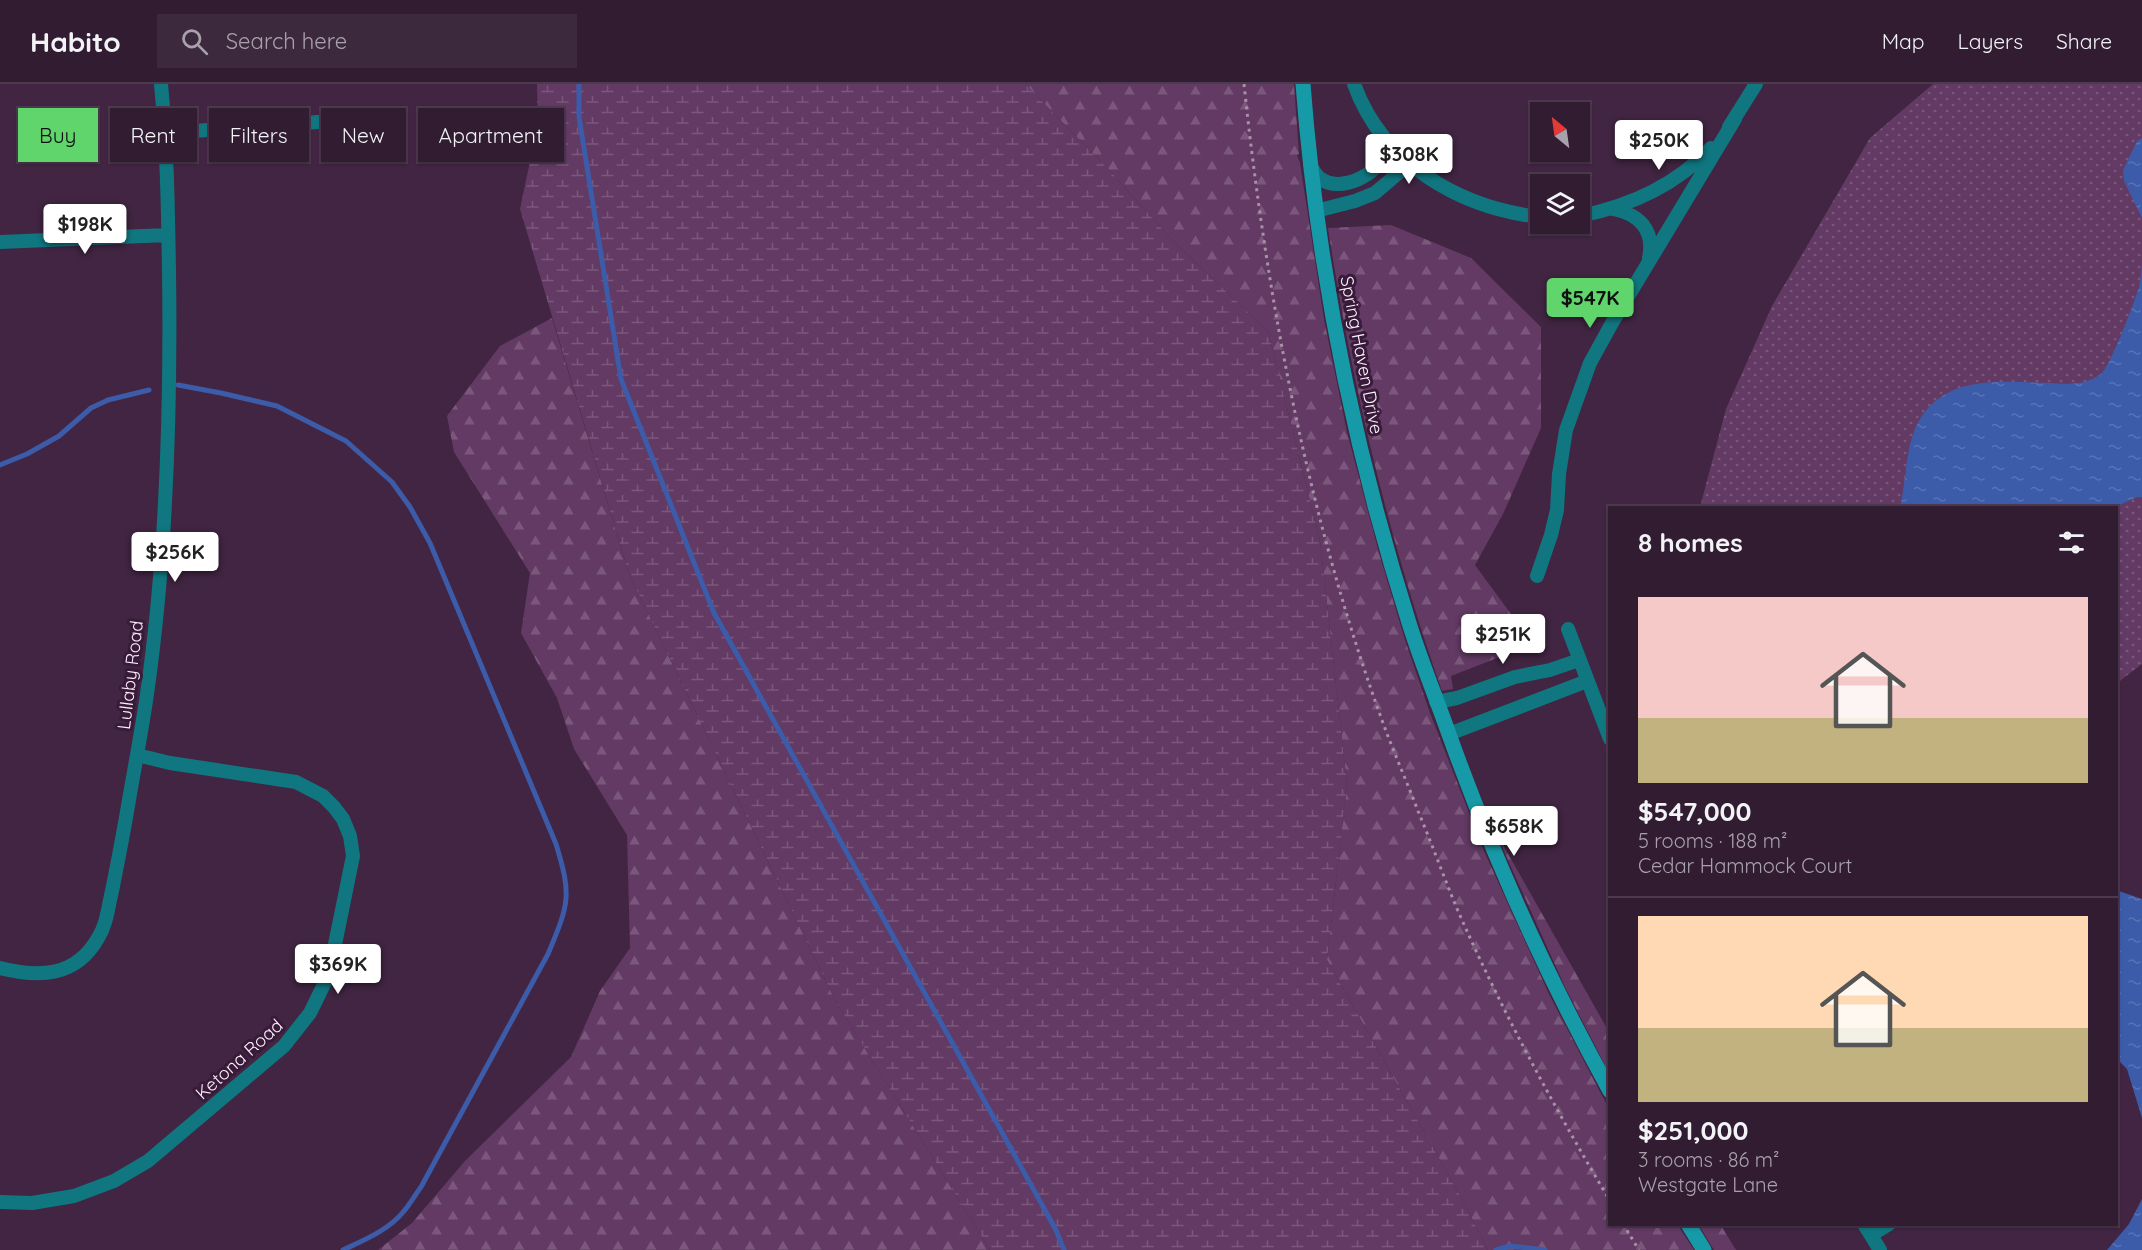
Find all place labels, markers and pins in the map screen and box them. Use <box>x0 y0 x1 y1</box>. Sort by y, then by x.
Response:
pin: $250K <box>1617 120 1701 171</box>
pin: $308K <box>1367 134 1451 185</box>
pin: $198K <box>43 204 127 255</box>
pin: $547K <box>1548 278 1632 329</box>
pin: $256K <box>133 532 217 583</box>
pin: $251K <box>1461 614 1545 665</box>
pin: $658K <box>1472 806 1556 857</box>
pin: $369K <box>296 944 380 995</box>

